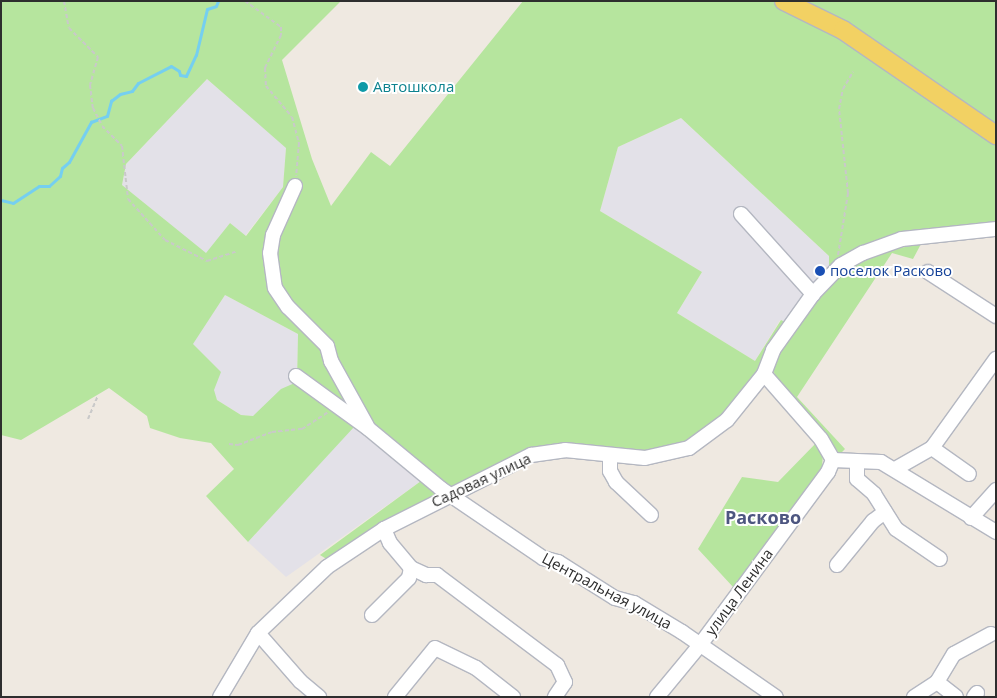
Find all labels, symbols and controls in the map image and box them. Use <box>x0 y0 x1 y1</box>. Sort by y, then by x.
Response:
place label: Автошкола <box>373 78 454 96</box>
marker: Автошкола <box>357 81 369 93</box>
place label: поселок Расково <box>830 262 952 280</box>
marker: поселок Расково <box>814 265 826 277</box>
street label: Садовая улица <box>428 449 534 511</box>
district label: Расково <box>725 506 801 528</box>
street label: улица Ленина <box>701 545 777 639</box>
street label: Центральная улица <box>539 549 675 633</box>

